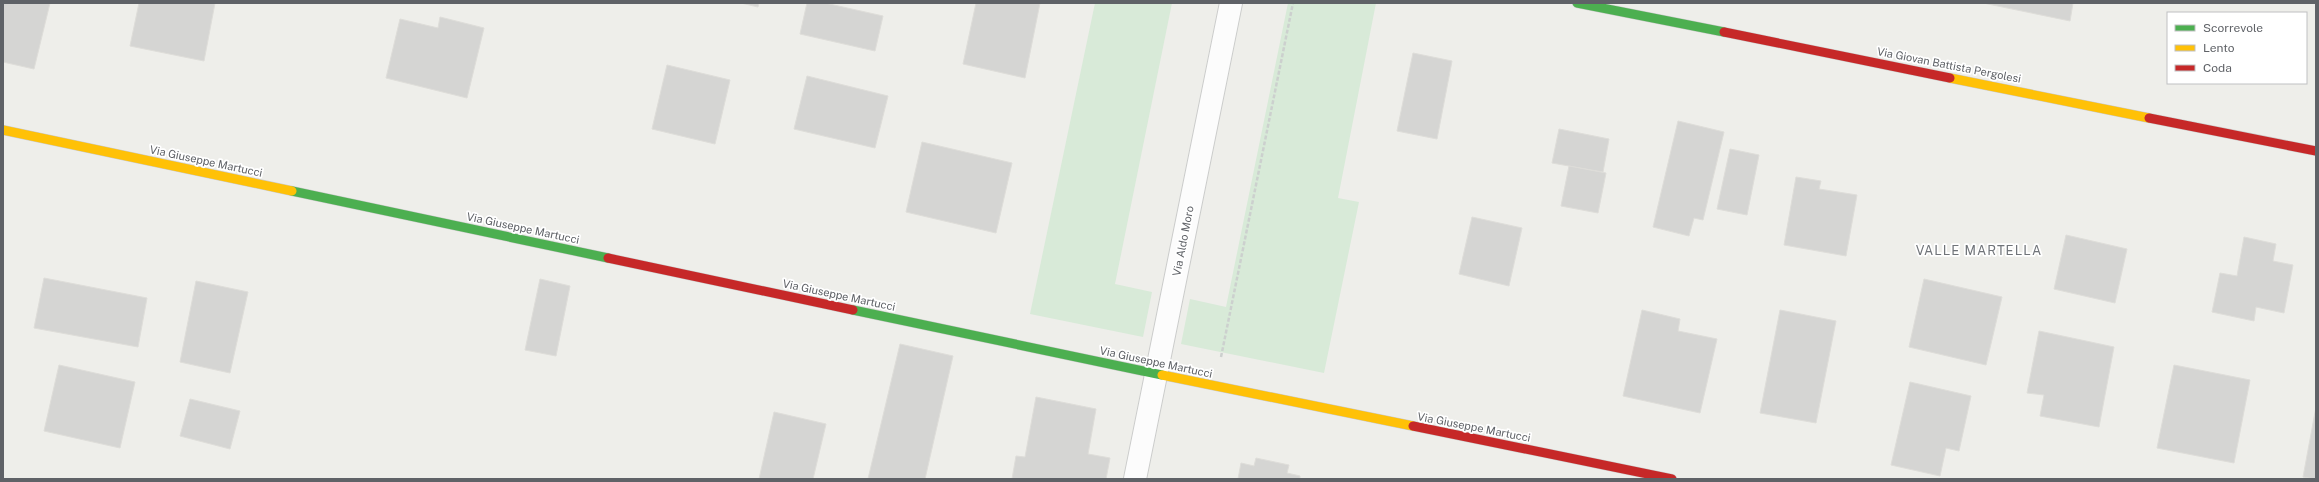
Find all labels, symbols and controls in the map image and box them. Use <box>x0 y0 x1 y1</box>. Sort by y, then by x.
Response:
legend <box>2167 12 2307 84</box>
text: Scorrevole <box>2203 21 2263 35</box>
text: Lento <box>2203 41 2235 55</box>
street label: Via Giovan Battista Pergolesi <box>1876 45 2022 85</box>
text: Coda <box>2203 61 2232 75</box>
street label: Via Giuseppe Martucci <box>149 143 263 179</box>
street label: Via Aldo Moro <box>1170 205 1196 277</box>
street label: Via Giuseppe Martucci <box>466 210 580 246</box>
district label: VALLE MARTELLA <box>1916 243 2042 258</box>
street label: Via Giuseppe Martucci <box>782 277 896 313</box>
street label: Via Giuseppe Martucci <box>1099 344 1213 380</box>
street label: Via Giuseppe Martucci <box>1416 410 1532 444</box>

